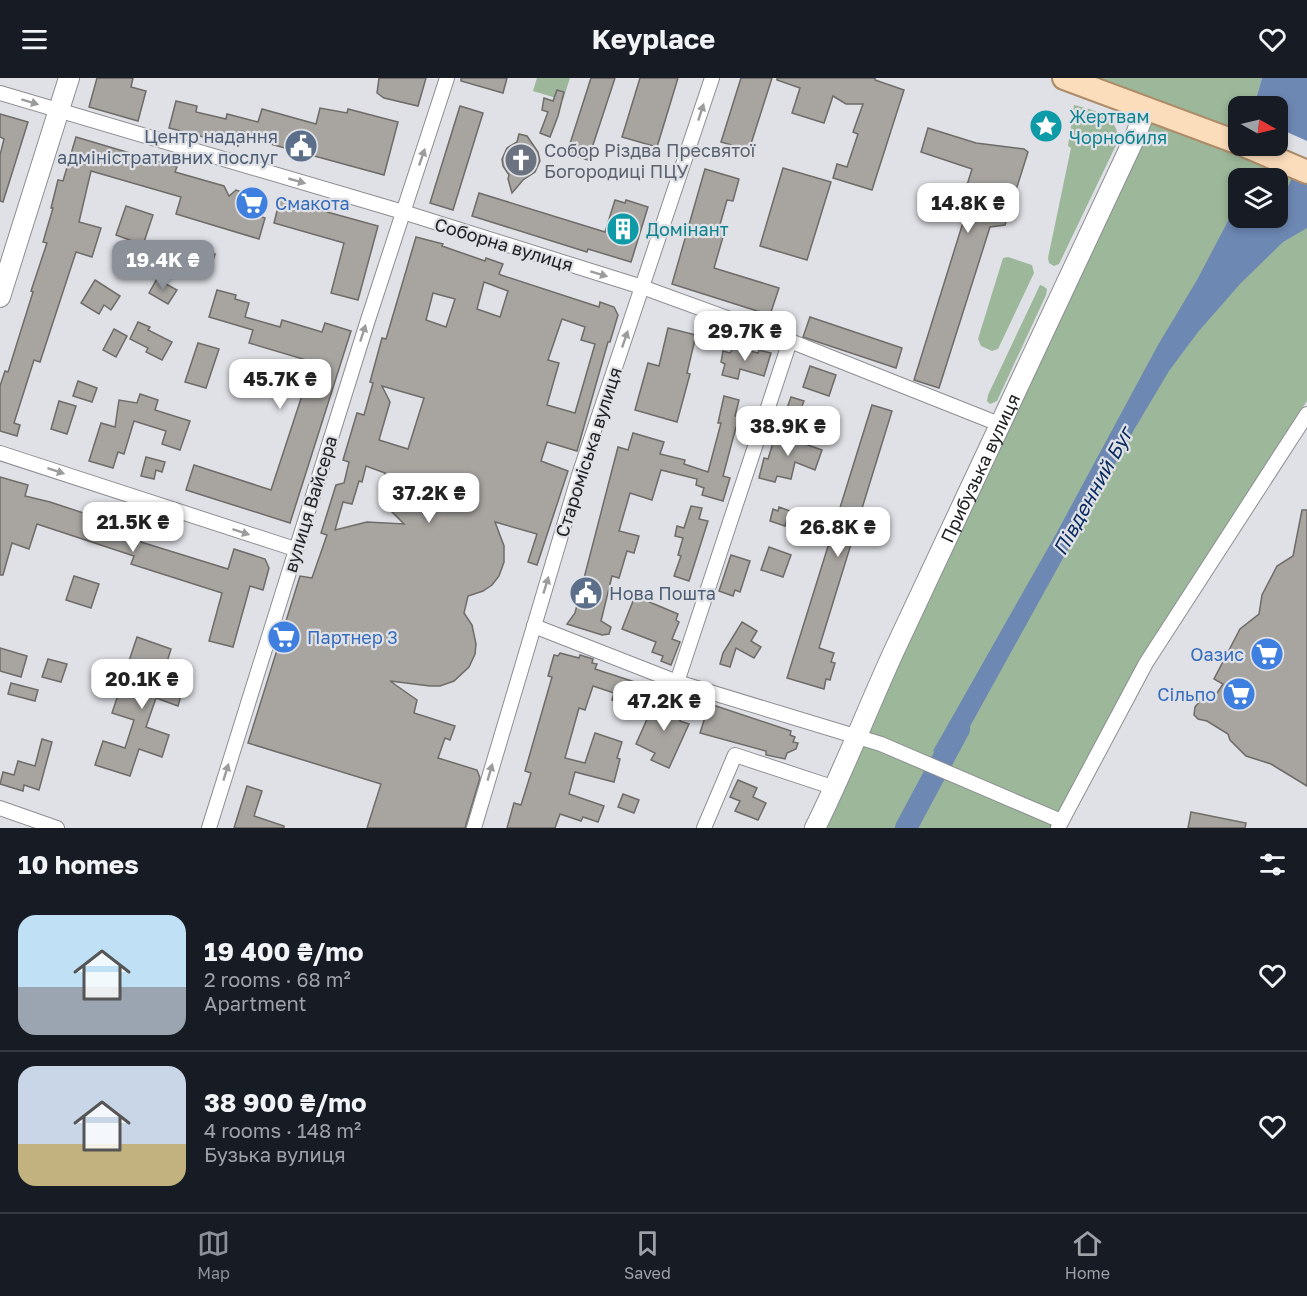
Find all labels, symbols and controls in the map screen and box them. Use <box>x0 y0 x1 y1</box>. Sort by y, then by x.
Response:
icon: menu <box>18 23 51 56</box>
text: Keyplace <box>592 23 715 55</box>
icon: heart <box>1256 23 1289 56</box>
north arrow <box>1228 96 1288 156</box>
map controls <box>1228 96 1288 228</box>
one-way arrow <box>21 98 39 107</box>
one-way arrow <box>696 103 706 121</box>
place label: Жертвам Чорнобиля <box>1069 105 1167 148</box>
place icon: Жертвам Чорнобиля <box>1028 108 1064 144</box>
place label: Центр надання адміністративних послуг <box>57 125 278 168</box>
public building icon: Центр надання адміністративних послуг <box>283 128 319 164</box>
place label: Собор Різдва Пресвятої Богородиці ПЦУ <box>544 139 757 182</box>
church icon: Собор Різдва Пресвятої Богородиці ПЦУ <box>503 142 539 178</box>
one-way arrow <box>417 148 427 166</box>
button: layers <box>1228 168 1288 228</box>
one-way arrow <box>288 177 306 186</box>
pin: 14.8K ₴ <box>913 183 1023 234</box>
supermarket icon: Смакота <box>234 185 270 221</box>
text: 14.8K ₴ <box>931 190 1005 214</box>
place label: Смакота <box>275 192 350 214</box>
building icon: Домінант <box>605 211 641 247</box>
street label: Соборна вулиця <box>432 212 576 276</box>
place label: Домінант <box>646 218 729 240</box>
pin: 19.4K ₴ <box>108 240 218 291</box>
text: 19.4K ₴ <box>126 247 200 271</box>
one-way arrow <box>590 270 608 279</box>
pin: 29.7K ₴ <box>690 311 800 362</box>
text: 29.7K ₴ <box>708 318 782 342</box>
one-way arrow <box>359 324 368 342</box>
one-way arrow <box>620 330 630 348</box>
pin: 45.7K ₴ <box>225 359 335 410</box>
street label: Староміська вулиця <box>550 364 626 540</box>
text: 45.7K ₴ <box>243 366 317 390</box>
street label: Прибузька вулиця <box>935 390 1024 546</box>
pin: 38.9K ₴ <box>733 406 843 457</box>
text: 38.9K ₴ <box>750 413 826 437</box>
water label: Південний Буг <box>1047 421 1139 560</box>
street label: вулиця Вайсера <box>279 433 341 575</box>
one-way arrow <box>47 467 65 477</box>
pin: 37.2K ₴ <box>374 473 484 524</box>
text: 37.2K ₴ <box>392 480 466 504</box>
pin: 21.5K ₴ <box>78 502 188 553</box>
pin: 26.8K ₴ <box>783 507 893 558</box>
text: 21.5K ₴ <box>97 509 169 533</box>
text: 26.8K ₴ <box>800 514 876 538</box>
one-way arrow <box>232 527 250 537</box>
public building icon: Нова Пошта <box>568 575 604 611</box>
one-way arrow <box>542 576 551 594</box>
place label: Нова Пошта <box>609 582 716 604</box>
supermarket icon: Партнер 3 <box>266 619 302 655</box>
place label: Партнер 3 <box>307 626 398 648</box>
supermarket icon: Оазис <box>1249 636 1285 672</box>
place label: Оазис <box>1190 643 1244 665</box>
pin: 20.1K ₴ <box>87 659 197 710</box>
text: 20.1K ₴ <box>105 666 179 690</box>
supermarket icon: Сільпо <box>1221 676 1257 712</box>
pin: 47.2K ₴ <box>609 681 719 732</box>
place label: Сільпо <box>1157 683 1216 705</box>
text: 47.2K ₴ <box>627 688 701 712</box>
one-way arrow <box>222 763 231 781</box>
one-way arrow <box>486 763 495 781</box>
icon: filters <box>1256 848 1289 881</box>
text: 10 homes <box>18 849 139 880</box>
text: 19 400 ₴/mo <box>204 936 364 967</box>
icon: home <box>66 939 138 1011</box>
icon: heart <box>1256 959 1289 992</box>
text: 2 rooms · 68 m² <box>204 967 351 991</box>
text: Apartment <box>204 991 307 1015</box>
text: 38 900 ₴/mo <box>204 1087 367 1118</box>
icon: home <box>66 1090 138 1162</box>
icon: heart <box>1256 1110 1289 1143</box>
text: 4 rooms · 148 m² <box>204 1118 361 1142</box>
text: Бузька вулиця <box>204 1142 346 1166</box>
tab: Map <box>197 1227 230 1283</box>
tab: Saved <box>624 1227 671 1283</box>
tab: Home <box>1065 1227 1110 1283</box>

